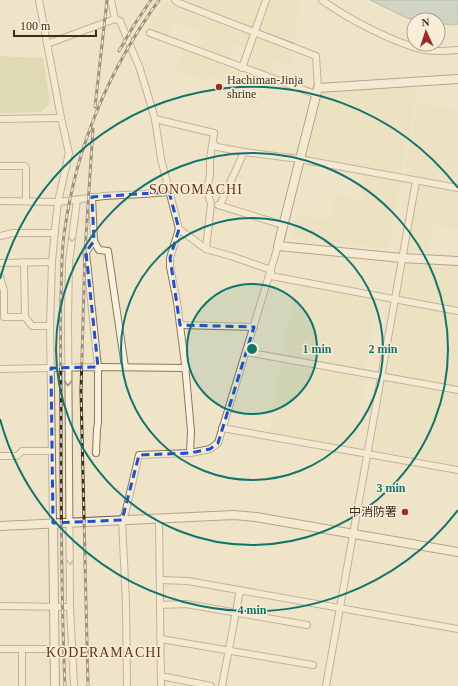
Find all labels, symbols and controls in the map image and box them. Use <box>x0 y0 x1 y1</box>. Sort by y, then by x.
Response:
scale bar <box>14 12 96 38</box>
north arrow <box>406 12 446 52</box>
text: N <box>421 16 430 28</box>
text: 100 m <box>20 19 51 33</box>
place label: Hachiman-Jinja shrine <box>227 73 304 101</box>
marker: Hachiman-Jinja shrine <box>214 82 224 92</box>
district label: SONOMACHI <box>149 182 243 197</box>
one-way arrow <box>68 236 77 242</box>
centre of rings <box>245 342 259 356</box>
text: 1 min <box>302 342 332 356</box>
text: 2 min <box>368 342 398 356</box>
one-way arrow <box>64 380 72 386</box>
text: 3 min <box>376 481 406 495</box>
place label: 中消防署 <box>349 505 397 519</box>
marker: 中消防署 <box>400 507 410 517</box>
one-way arrow <box>66 559 74 565</box>
text: 4 min <box>237 603 267 617</box>
district label: KODERAMACHI <box>46 645 162 660</box>

